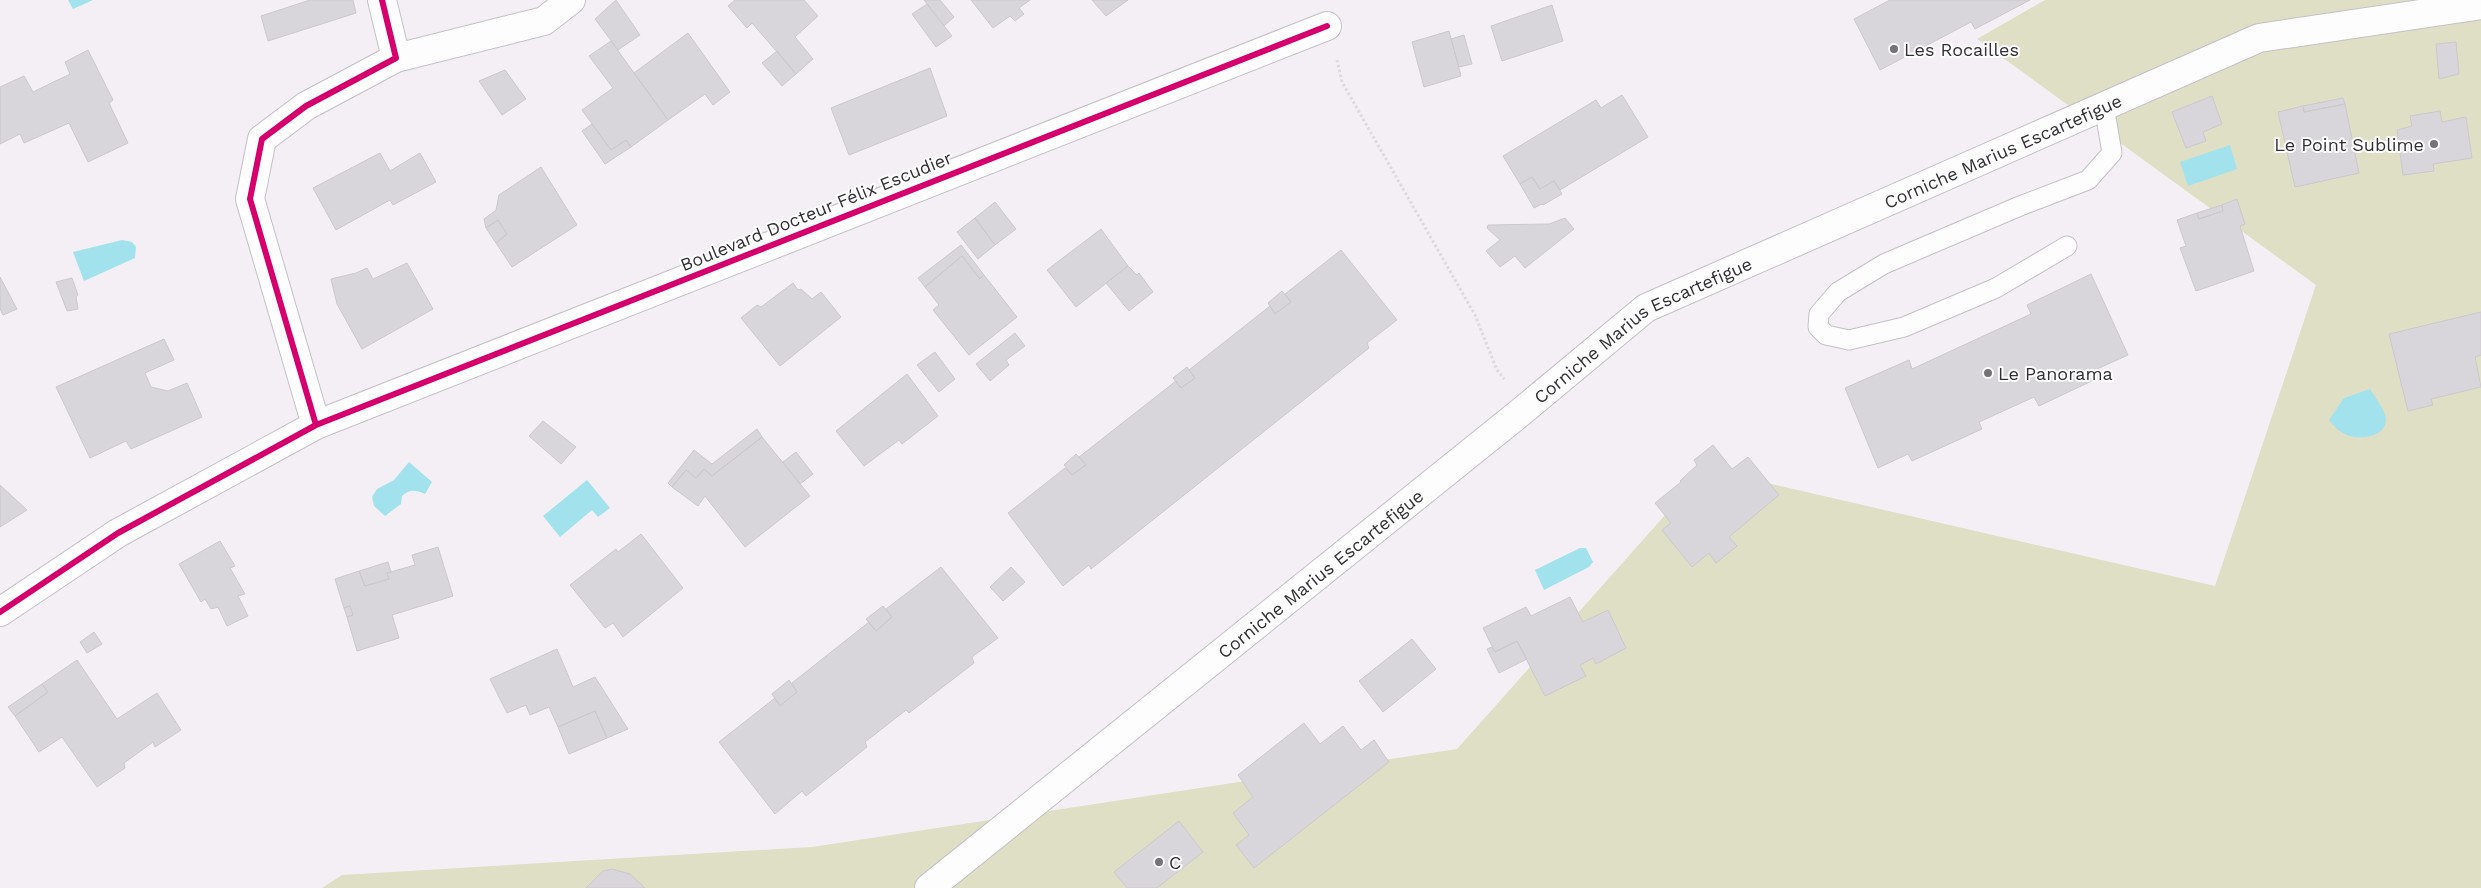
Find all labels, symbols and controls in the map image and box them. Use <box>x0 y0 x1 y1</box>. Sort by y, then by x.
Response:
place label: Les Rocailles <box>1904 39 2019 60</box>
marker: Les Rocailles <box>1888 43 1900 55</box>
street label: Corniche Marius Escartefigue <box>1881 89 2125 212</box>
place label: Le Point Sublime <box>2274 134 2424 155</box>
marker: Le Point Sublime <box>2428 138 2440 150</box>
street label: Boulevard Docteur Félix Escudier <box>677 147 955 275</box>
street label: Corniche Marius Escartefigue <box>1529 252 1755 407</box>
place label: Le Panorama <box>1998 363 2113 384</box>
marker: Le Panorama <box>1982 367 1994 379</box>
street label: Corniche Marius Escartefigue <box>1213 485 1427 662</box>
place label: C <box>1169 852 1181 873</box>
marker: C <box>1153 856 1165 868</box>

